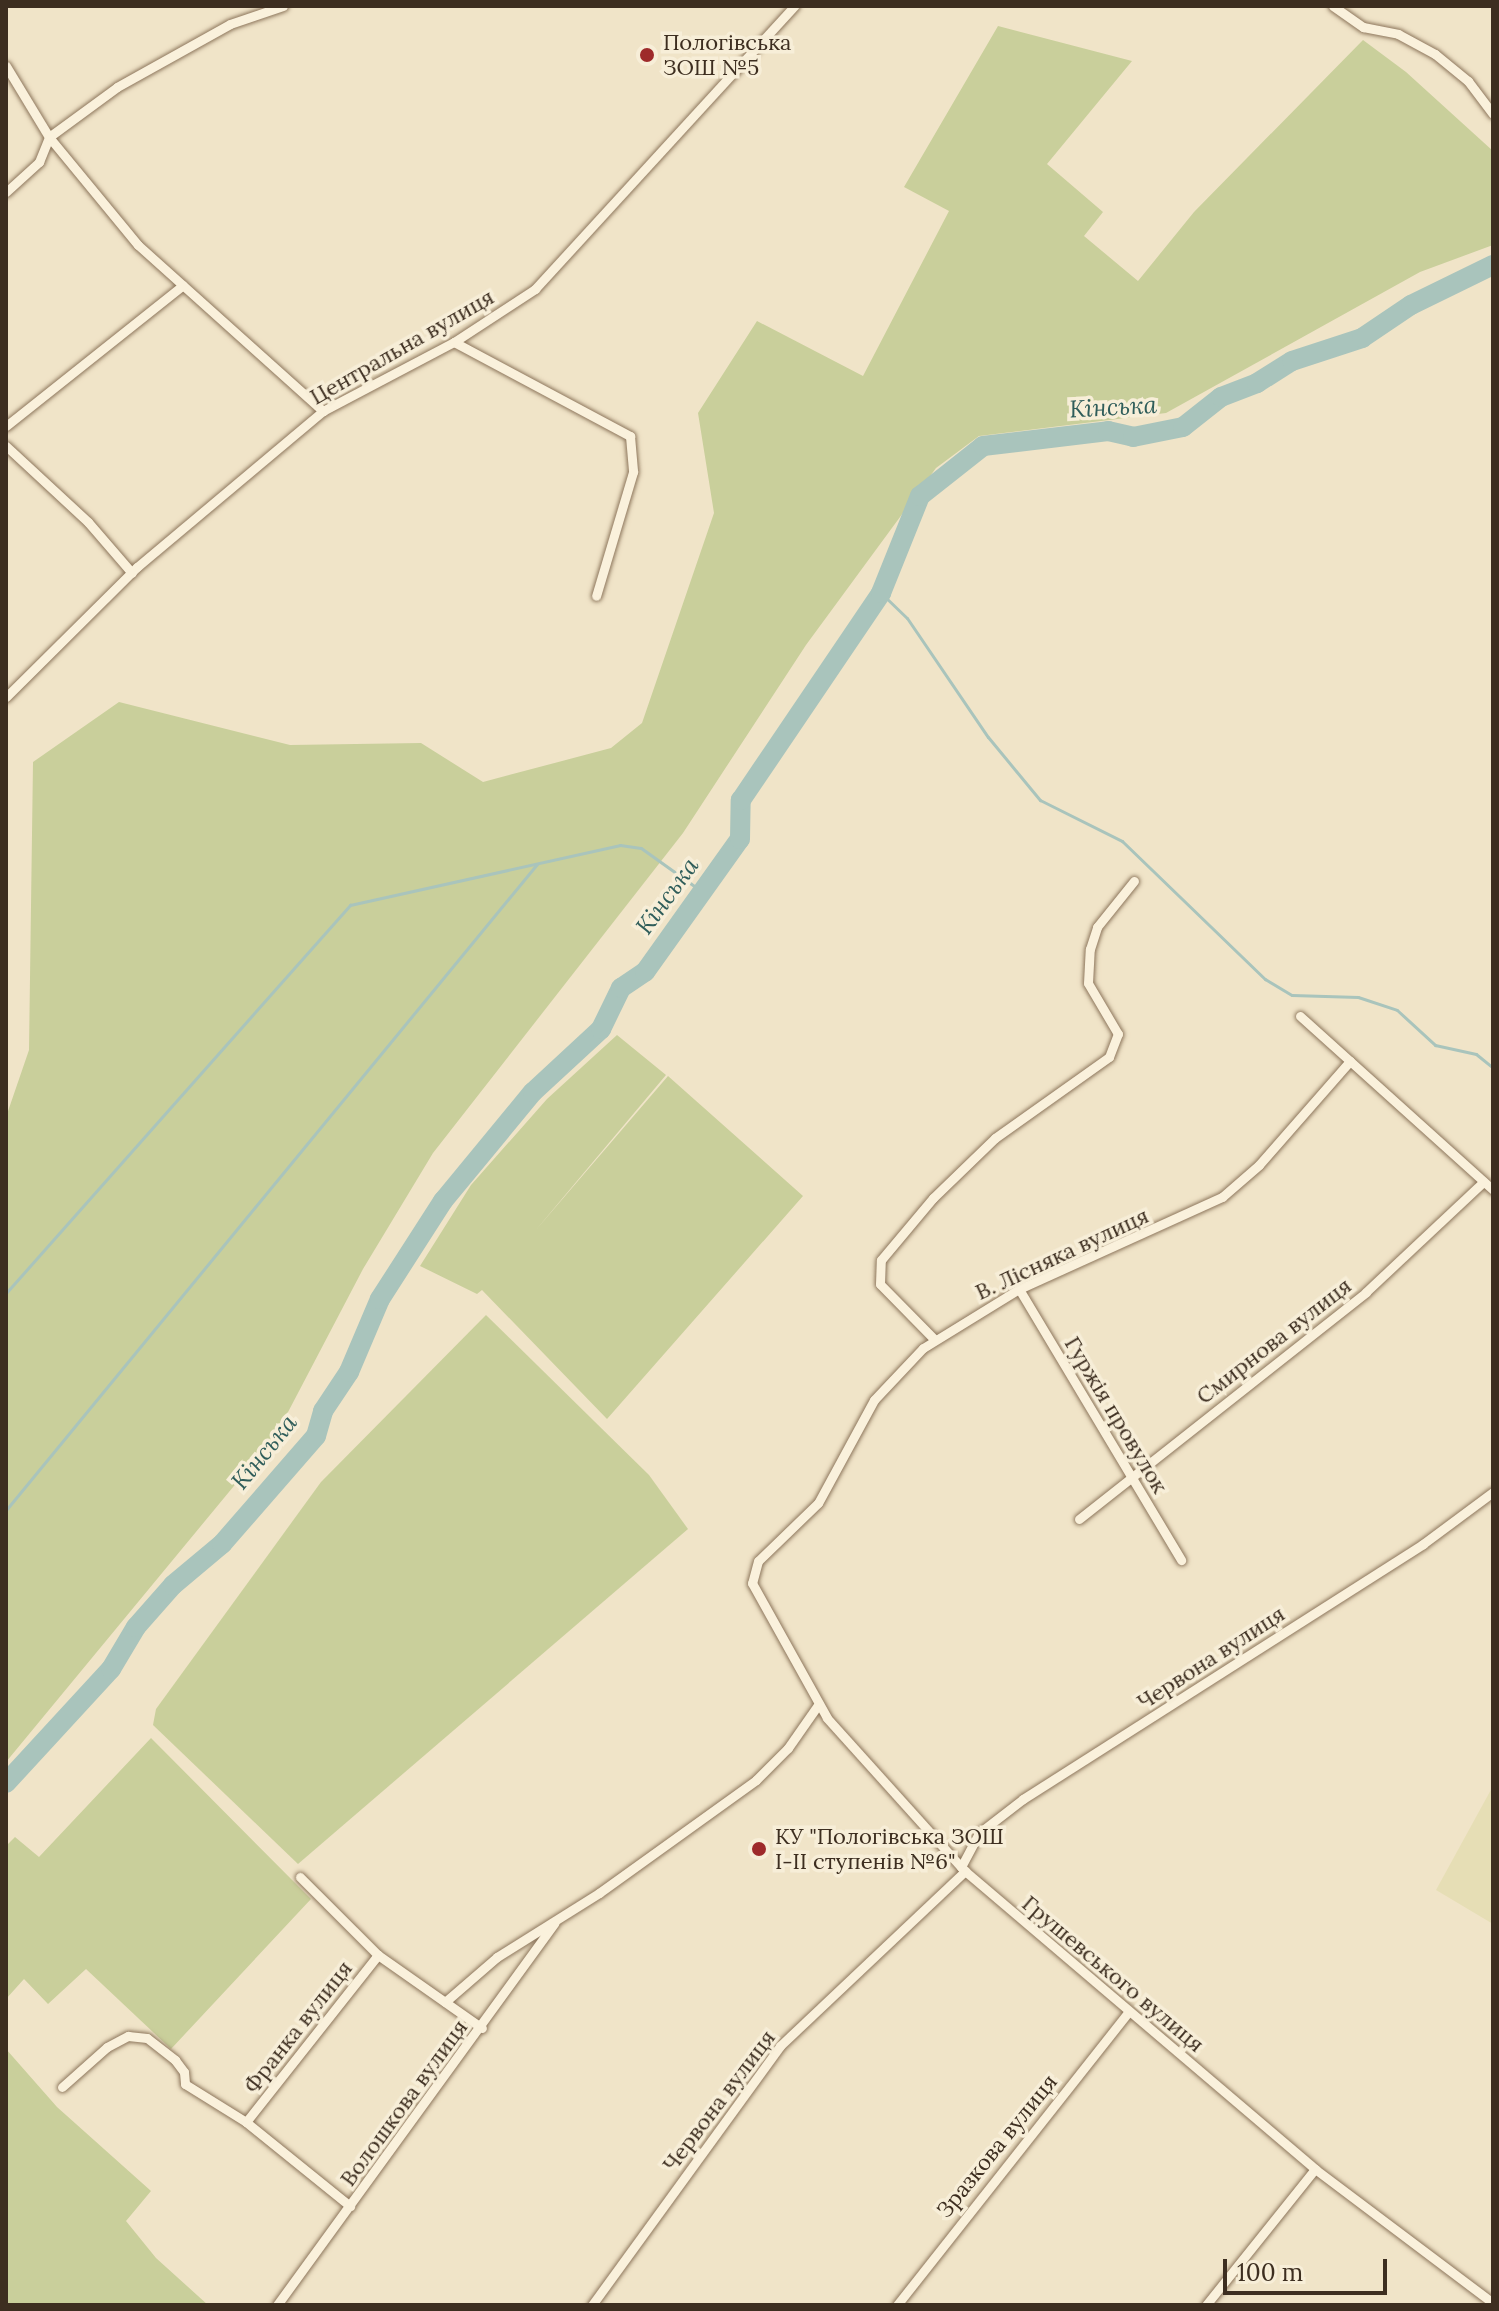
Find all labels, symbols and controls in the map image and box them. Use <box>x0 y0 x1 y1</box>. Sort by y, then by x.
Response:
place label: Пологівська ЗОШ №5 <box>663 29 791 80</box>
marker: Пологівська ЗОШ №5 <box>638 46 656 64</box>
street label: Центральна вулиця <box>305 284 499 410</box>
water label: Кінська <box>1069 390 1157 424</box>
water label: Кінська <box>630 852 704 940</box>
street label: В. Лісняка вулиця <box>971 1202 1153 1306</box>
street label: Смирнова вулиця <box>1191 1272 1357 1410</box>
street label: Гуржія провулок <box>1059 1332 1173 1498</box>
water label: Кінська <box>225 1409 303 1495</box>
street label: Червона вулиця <box>1132 1600 1290 1716</box>
place label: КУ "Пологівська ЗОШ І-ІІ ступенів №6" <box>775 1823 1004 1874</box>
marker: КУ "Пологівська ЗОШ І-ІІ ступенів №6" <box>750 1840 768 1858</box>
street label: Грушевського вулиця <box>1017 1890 1209 2058</box>
street label: Франка вулиця <box>238 1956 358 2098</box>
street label: Волошкова вулиця <box>335 2015 473 2191</box>
street label: Червона вулиця <box>657 2025 781 2177</box>
street label: Зразкова вулиця <box>931 2069 1063 2223</box>
scale bar <box>1227 2243 1391 2293</box>
text: 100 m <box>1237 2257 1303 2288</box>

